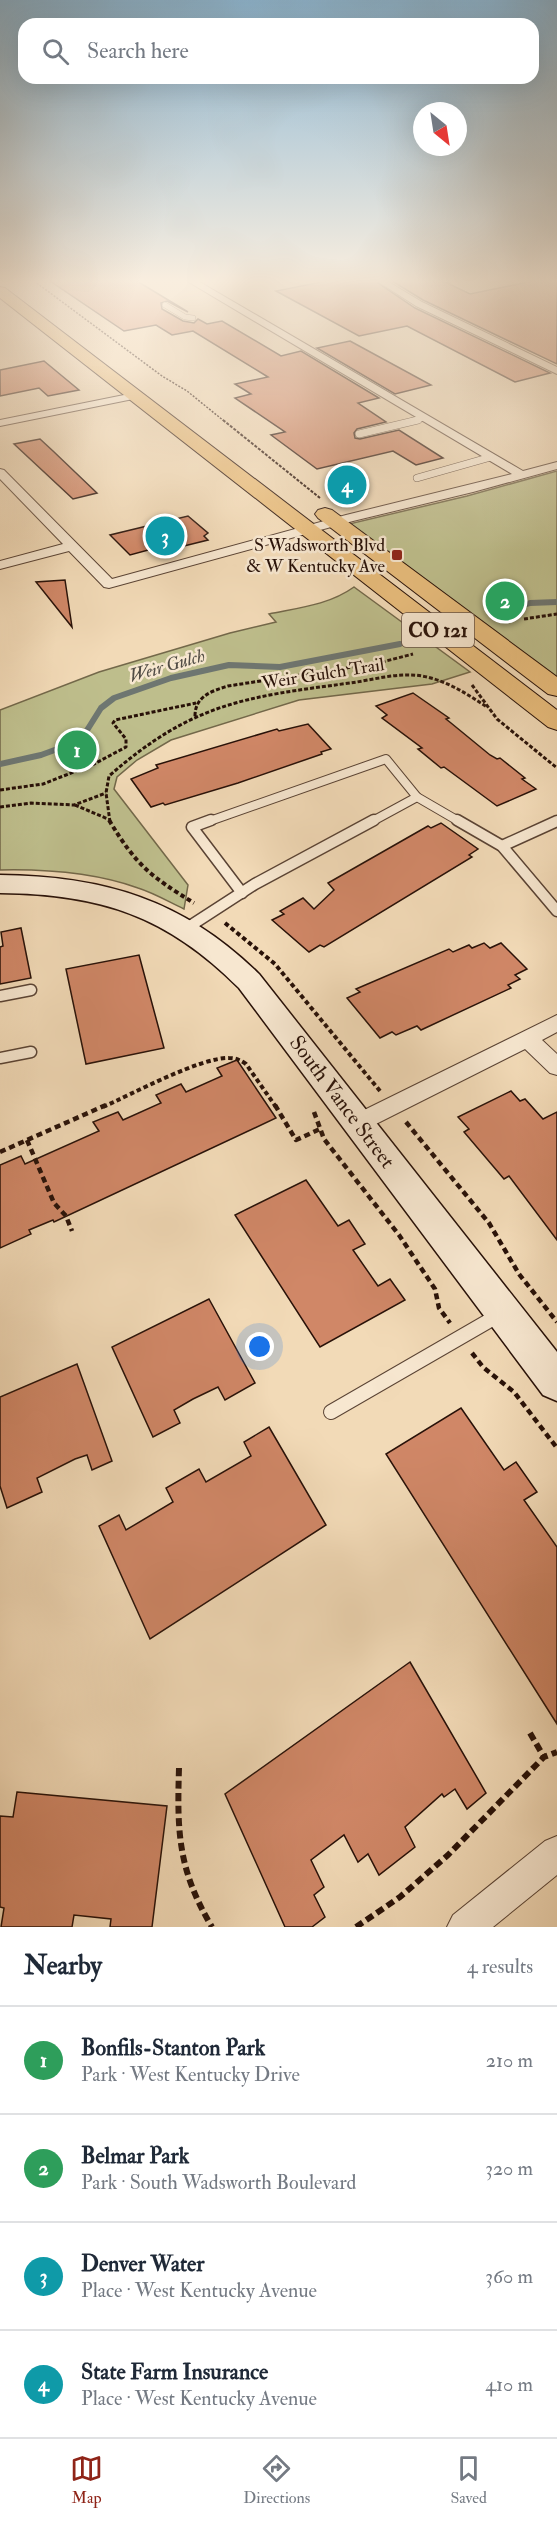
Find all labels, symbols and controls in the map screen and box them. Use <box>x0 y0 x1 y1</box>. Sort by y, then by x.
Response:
search box <box>18 18 539 84</box>
icon: search <box>39 35 72 68</box>
text: Search here <box>87 37 189 65</box>
north arrow <box>413 102 467 156</box>
pin: 4 <box>328 462 366 508</box>
pin: 3 <box>146 514 184 558</box>
place label: S Wadsworth Blvd & W Kentucky Ave <box>246 534 385 578</box>
marker: S Wadsworth Blvd & W Kentucky Ave <box>390 548 404 562</box>
pin: 2 <box>486 578 524 624</box>
road number: CO 121 <box>402 613 474 647</box>
water label: Weir Gulch <box>126 644 208 688</box>
street label: Weir Gulch Trail <box>259 653 386 695</box>
pin: 1 <box>58 728 97 772</box>
street label: South Vance Street <box>283 1030 401 1174</box>
your location <box>245 1332 274 1361</box>
text: Nearby <box>24 1950 102 1982</box>
text: 4 results <box>467 1954 533 1979</box>
text: Bonfils-Stanton Park <box>81 2034 265 2062</box>
text: 1 <box>40 2048 47 2073</box>
text: 210 m <box>486 2048 533 2073</box>
text: Park · West Kentucky Drive <box>81 2062 300 2087</box>
text: Belmar Park <box>81 2142 189 2170</box>
text: 2 <box>38 2156 49 2181</box>
text: 320 m <box>485 2156 533 2181</box>
text: Park · South Wadsworth Boulevard <box>81 2170 356 2195</box>
text: Denver Water <box>81 2250 205 2278</box>
text: 3 <box>40 2264 47 2289</box>
text: 360 m <box>485 2264 533 2289</box>
text: Place · West Kentucky Avenue <box>81 2278 317 2303</box>
text: State Farm Insurance <box>81 2358 268 2386</box>
text: 4 <box>38 2372 49 2397</box>
text: 410 m <box>485 2372 533 2397</box>
text: Place · West Kentucky Avenue <box>81 2386 317 2411</box>
tab: Map <box>70 2452 103 2508</box>
tab: Directions <box>243 2452 310 2508</box>
tab: Saved <box>450 2452 487 2508</box>

